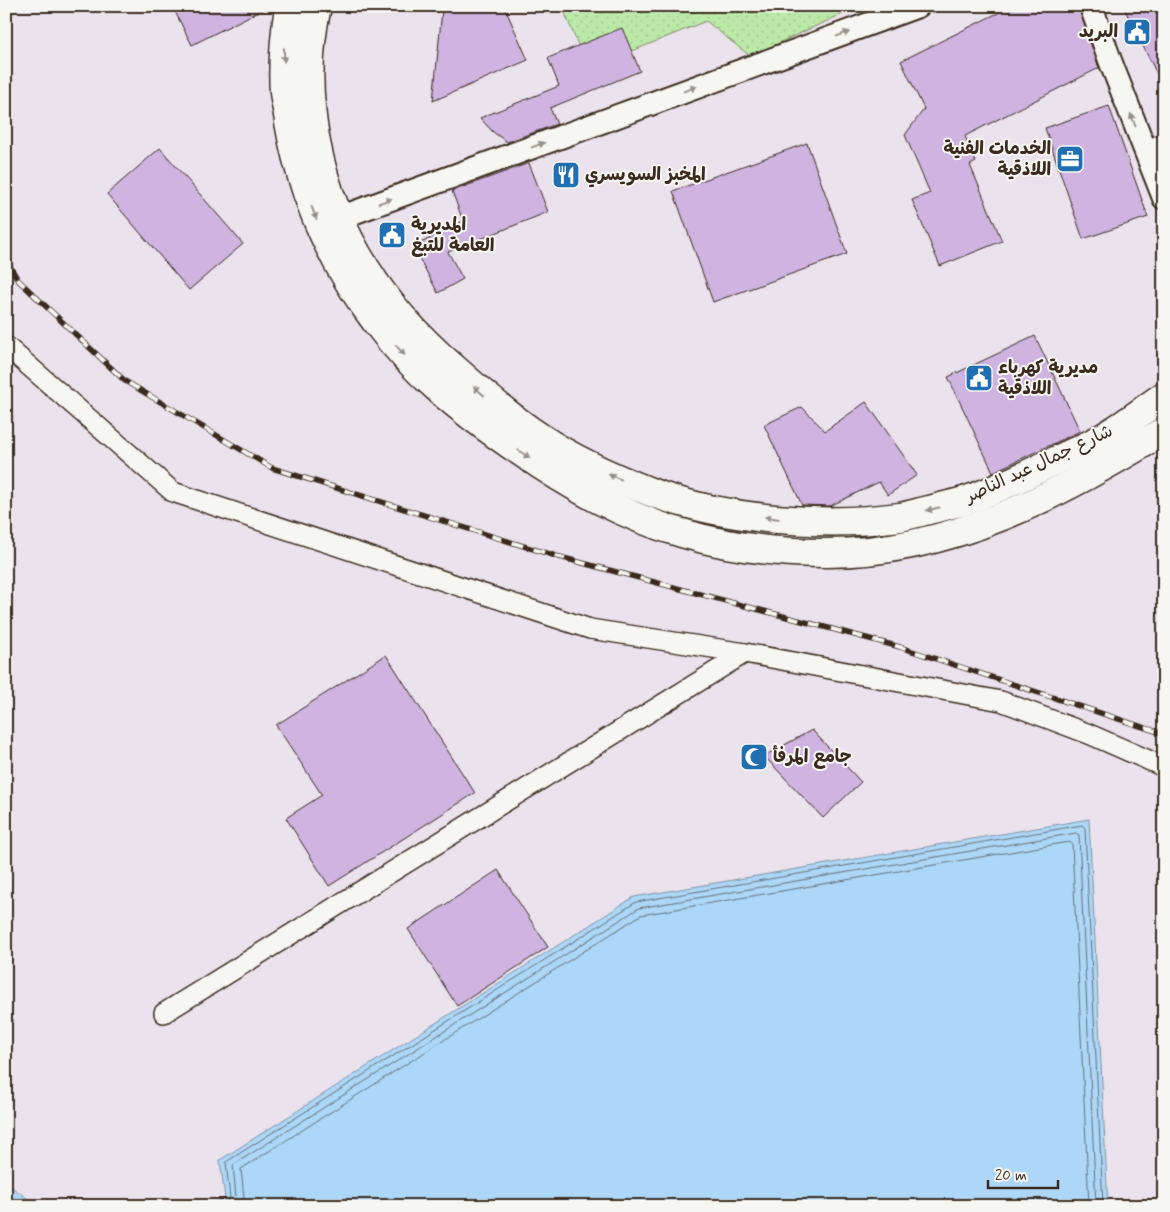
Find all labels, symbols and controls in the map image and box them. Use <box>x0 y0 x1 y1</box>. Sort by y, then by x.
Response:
public building icon: البريد <box>1122 17 1152 47</box>
place label: البريد <box>1079 20 1118 44</box>
one-way arrow <box>836 30 851 38</box>
one-way arrow <box>280 47 288 63</box>
one-way arrow <box>683 85 698 92</box>
one-way arrow <box>1129 112 1137 127</box>
place label: الخدمات الفنية اللاذقية <box>944 137 1051 182</box>
one-way arrow <box>530 141 545 148</box>
office icon: الخدمات الفنية اللاذقية <box>1055 144 1085 174</box>
restaurant icon: المخبز السويسري <box>551 160 581 190</box>
place label: المخبز السويسري <box>585 163 706 188</box>
one-way arrow <box>378 197 393 205</box>
one-way arrow <box>310 206 318 221</box>
place label: المديرية العامة للتبغ <box>411 213 494 258</box>
public building icon: المديرية العامة للتبغ <box>377 220 407 250</box>
one-way arrow <box>394 343 406 355</box>
place label: مديرية كهرباء اللاذقية <box>998 356 1098 401</box>
public building icon: مديرية كهرباء اللاذقية <box>964 363 994 393</box>
one-way arrow <box>472 385 485 396</box>
street label: شارع جمال عبد الناصر <box>959 419 1117 510</box>
one-way arrow <box>517 449 531 459</box>
one-way arrow <box>608 473 622 481</box>
one-way arrow <box>925 505 940 513</box>
one-way arrow <box>763 514 779 522</box>
mosque icon: جامع المرفأ <box>739 742 769 772</box>
place label: جامع المرفأ <box>772 745 852 769</box>
scale bar <box>988 1157 1058 1189</box>
text: 20 m <box>995 1166 1027 1186</box>

